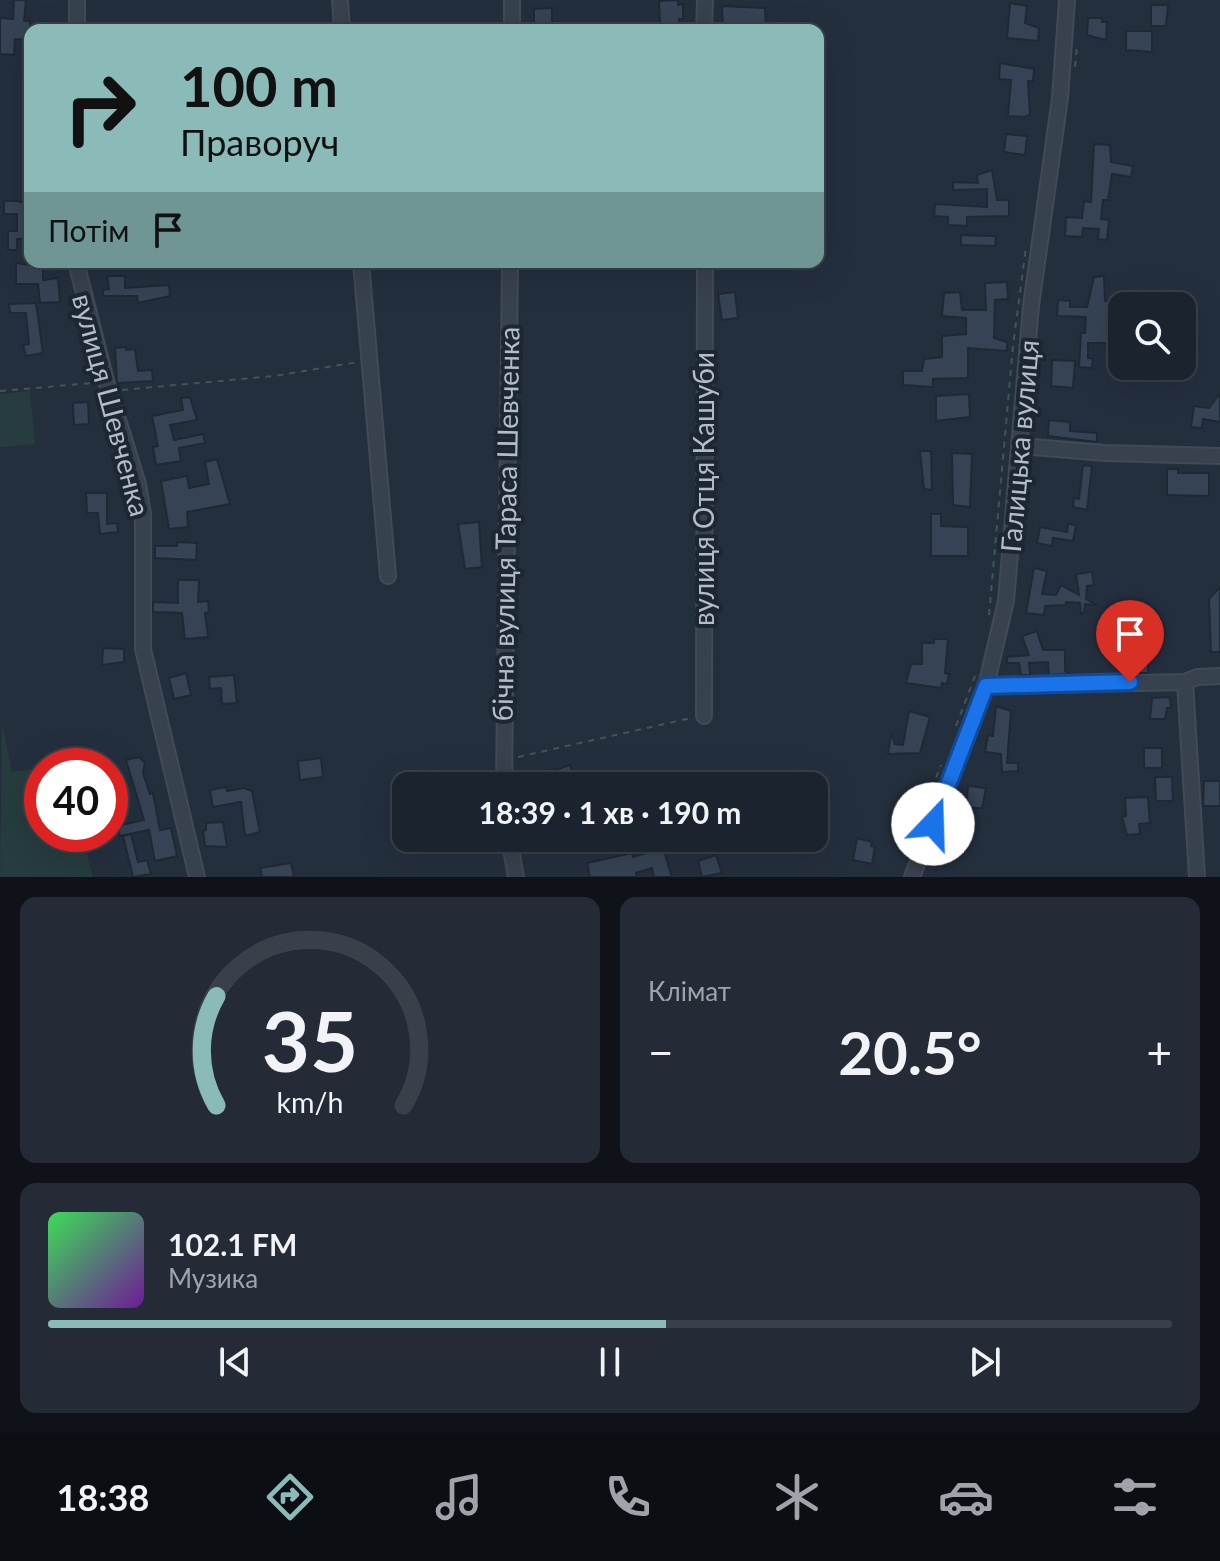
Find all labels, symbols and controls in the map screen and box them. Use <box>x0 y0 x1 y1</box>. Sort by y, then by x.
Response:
text: 100 m <box>180 52 338 119</box>
icon: right <box>48 56 152 160</box>
text: Праворуч <box>180 120 339 164</box>
icon: arrive <box>146 208 190 252</box>
text: Потім <box>48 212 130 248</box>
street label: вулиця Шевченка <box>66 290 158 520</box>
map controls <box>1108 292 1196 380</box>
button: search <box>1108 292 1196 380</box>
street label: бічна вулиця Тараса Шевченка <box>485 326 525 722</box>
street label: Галицька вулиця <box>993 338 1045 554</box>
street label: вулиця Отця Кашуби <box>686 352 720 626</box>
pin <box>1096 600 1164 682</box>
icon: arrive <box>1108 612 1152 656</box>
speed limit sign: 40 <box>24 748 128 852</box>
position arrow <box>891 782 975 866</box>
text: 18:39 · 1 хв · 190 m <box>479 794 742 830</box>
text: Клімат <box>648 975 731 1007</box>
text: 35 <box>262 990 358 1090</box>
text: 20.5° <box>838 1016 982 1088</box>
text: − <box>648 1026 674 1078</box>
text: + <box>1146 1026 1172 1078</box>
text: km/h <box>277 1085 343 1119</box>
text: 102.1 FM <box>168 1226 297 1262</box>
text: Музика <box>168 1262 258 1294</box>
icon: previous <box>213 1340 257 1384</box>
icon: pause <box>588 1340 632 1384</box>
icon: next <box>963 1340 1007 1384</box>
icon: directions <box>262 1469 318 1525</box>
icon: music <box>431 1469 487 1525</box>
icon: phone <box>600 1469 656 1525</box>
icon: climate <box>769 1469 825 1525</box>
icon: car <box>938 1469 994 1525</box>
icon: filters <box>1107 1469 1163 1525</box>
text: 18:38 <box>57 1475 149 1519</box>

